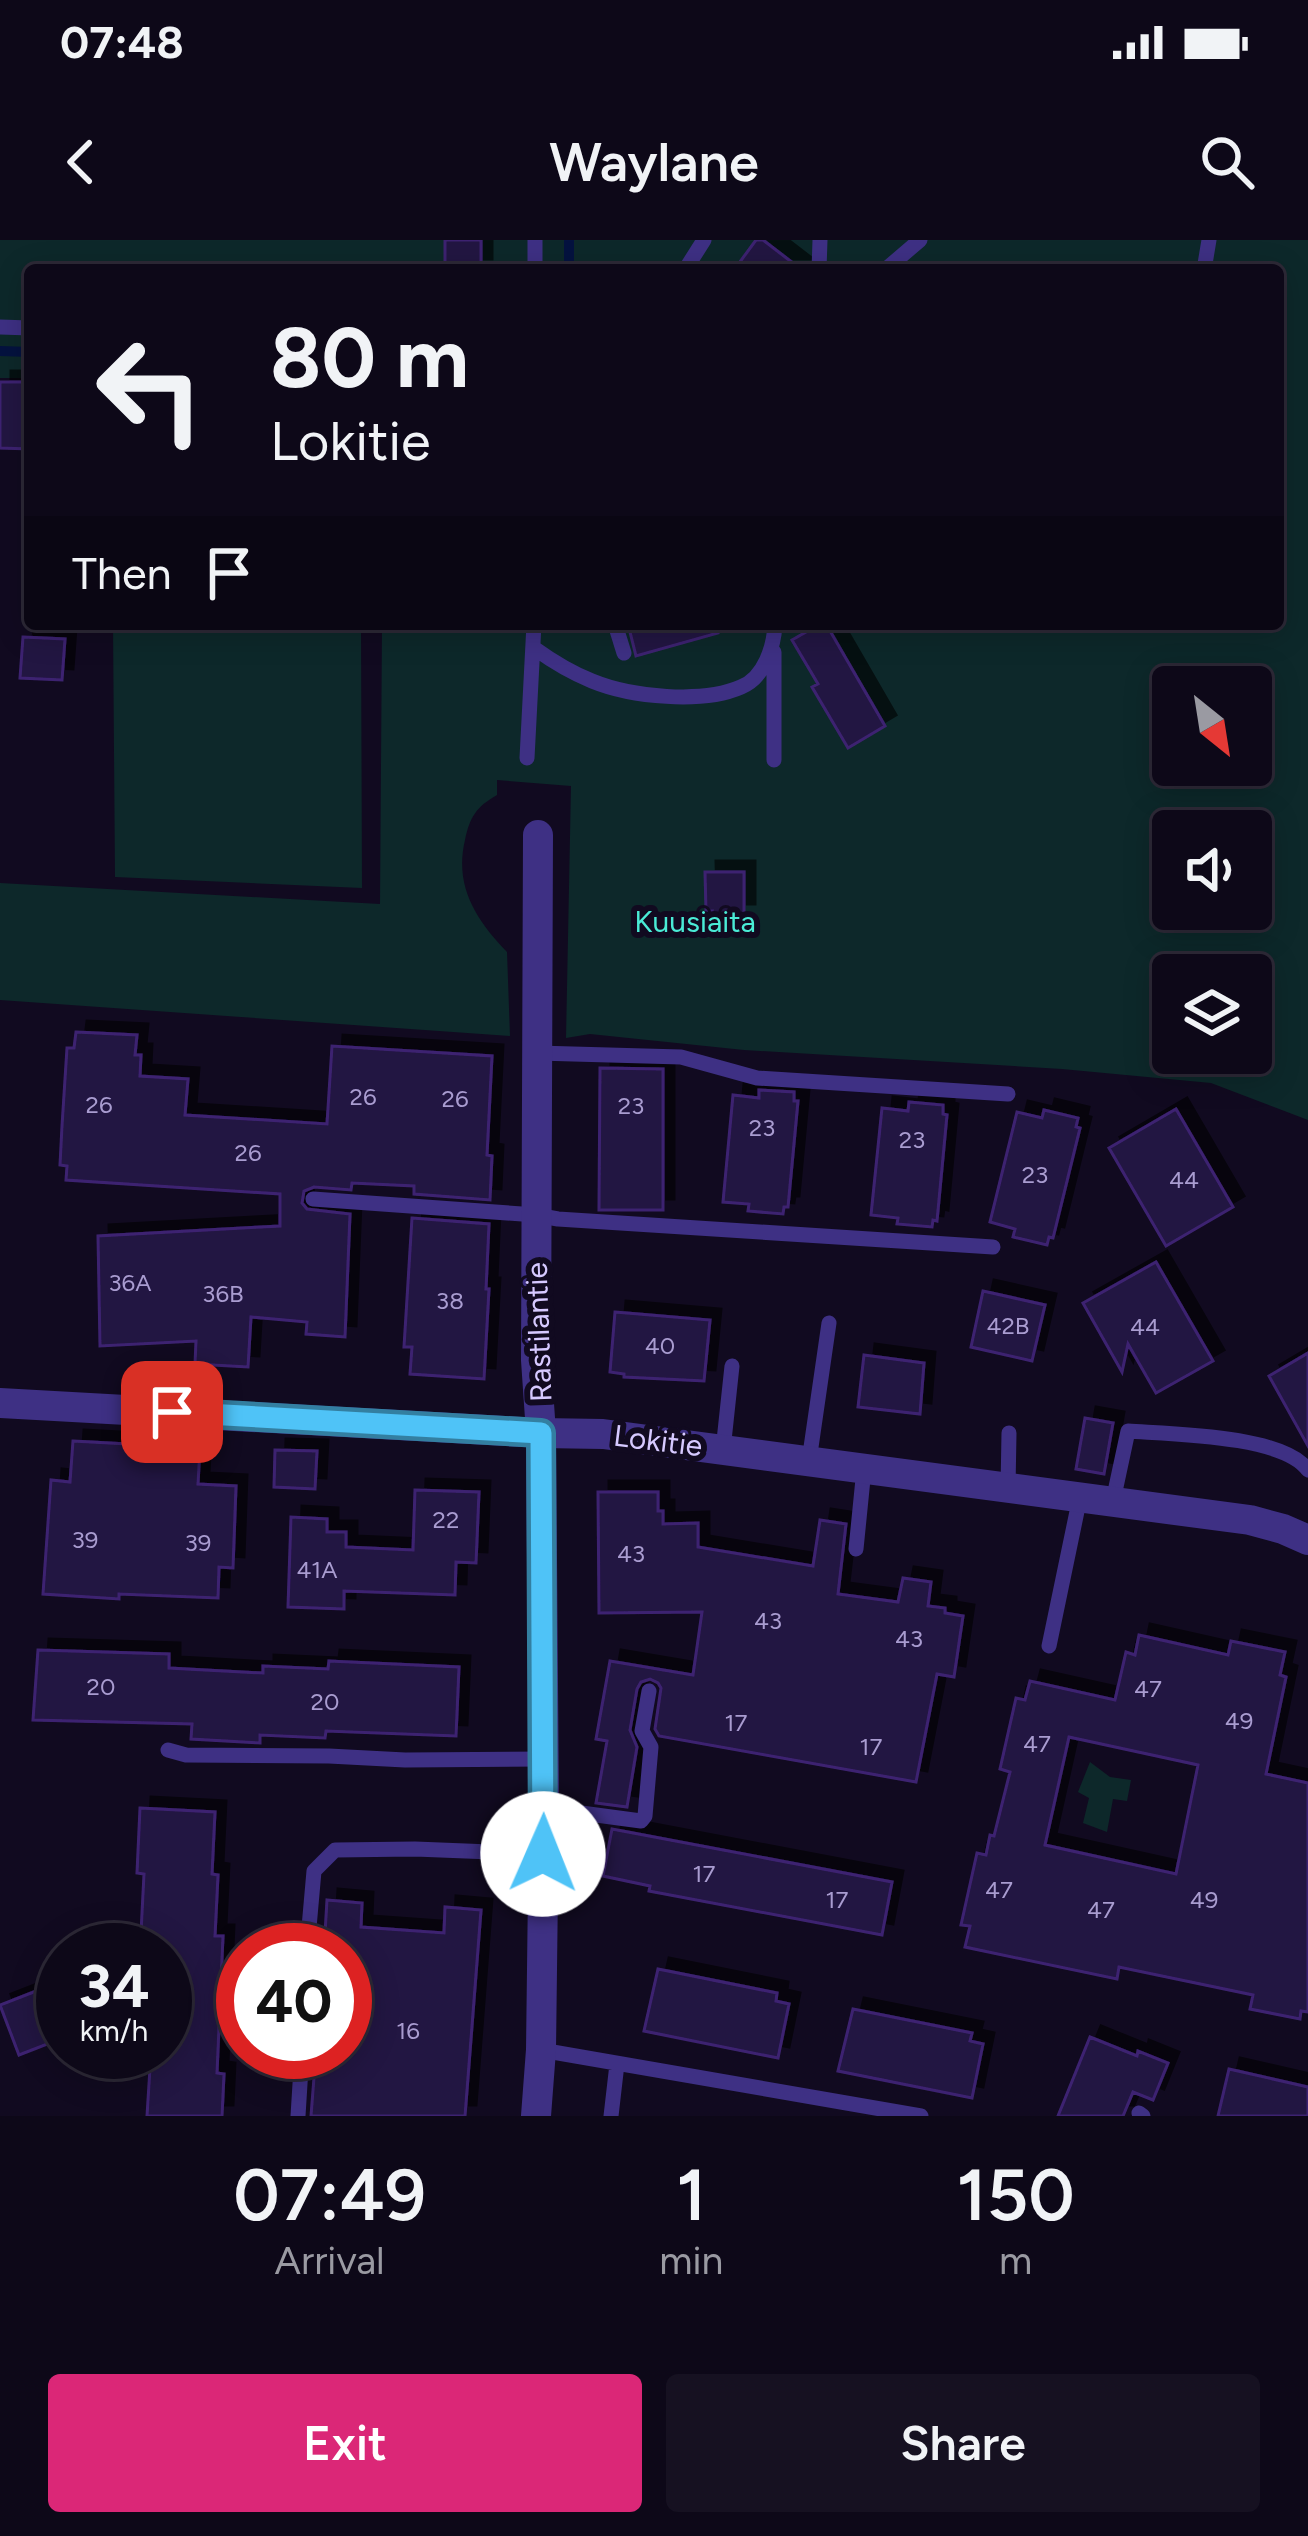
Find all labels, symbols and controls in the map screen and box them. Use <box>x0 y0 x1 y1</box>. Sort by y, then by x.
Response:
text: 07:48 <box>60 15 184 69</box>
icon: back <box>48 129 114 195</box>
icon: search <box>1194 129 1260 195</box>
text: Waylane <box>549 130 759 195</box>
text: 80 m <box>270 307 469 408</box>
icon: left <box>72 312 228 468</box>
text: Lokitie <box>270 409 431 474</box>
icon: arrive <box>196 540 262 606</box>
text: Then <box>72 546 172 600</box>
north arrow <box>1152 666 1272 786</box>
map controls <box>1152 666 1272 1074</box>
button: sound <box>1152 810 1272 930</box>
park label: Kuusiaita <box>634 903 756 940</box>
button: layers <box>1152 954 1272 1074</box>
house number: 26 <box>350 1082 377 1111</box>
house number: 26 <box>442 1084 469 1113</box>
house number: 26 <box>86 1090 113 1119</box>
house number: 23 <box>618 1091 644 1120</box>
house number: 23 <box>749 1113 775 1142</box>
house number: 23 <box>899 1125 925 1154</box>
house number: 26 <box>235 1138 262 1167</box>
house number: 23 <box>1022 1160 1048 1189</box>
house number: 44 <box>1169 1165 1199 1194</box>
street label: Rastilantie <box>518 1262 559 1402</box>
house number: 36A <box>109 1268 152 1297</box>
house number: 36B <box>202 1279 244 1308</box>
house number: 38 <box>436 1286 464 1315</box>
house number: 42B <box>987 1311 1029 1340</box>
house number: 44 <box>1130 1312 1160 1341</box>
house number: 40 <box>645 1331 675 1360</box>
pin <box>121 1361 223 1463</box>
icon: arrive <box>139 1379 205 1445</box>
street label: Lokitie <box>612 1417 705 1464</box>
house number: 22 <box>433 1505 459 1534</box>
house number: 39 <box>72 1525 98 1554</box>
house number: 39 <box>185 1528 211 1557</box>
house number: 43 <box>617 1539 645 1568</box>
house number: 41A <box>296 1555 338 1584</box>
house number: 43 <box>754 1606 782 1635</box>
house number: 43 <box>895 1624 923 1653</box>
house number: 20 <box>87 1672 115 1701</box>
house number: 47 <box>1134 1674 1162 1703</box>
house number: 20 <box>311 1687 339 1716</box>
house number: 49 <box>1225 1706 1253 1735</box>
house number: 17 <box>725 1708 748 1737</box>
house number: 47 <box>1023 1729 1051 1758</box>
house number: 17 <box>860 1732 883 1761</box>
position arrow <box>480 1791 606 1917</box>
house number: 17 <box>693 1859 716 1888</box>
house number: 47 <box>985 1875 1013 1904</box>
house number: 17 <box>826 1885 849 1914</box>
house number: 49 <box>1190 1885 1218 1914</box>
house number: 47 <box>1087 1895 1115 1924</box>
speed limit sign: 40 <box>216 1923 372 2079</box>
text: 34 <box>78 1950 150 2022</box>
text: km/h <box>80 2012 148 2049</box>
house number: 16 <box>396 2016 420 2045</box>
text: 07:49 <box>233 2152 426 2238</box>
text: 1 <box>676 2152 706 2238</box>
text: 150 <box>957 2152 1075 2238</box>
text: Arrival <box>275 2237 385 2284</box>
text: min <box>659 2237 723 2284</box>
text: m <box>999 2237 1032 2284</box>
button: Exit <box>48 2374 642 2512</box>
button: Share <box>666 2374 1260 2512</box>

